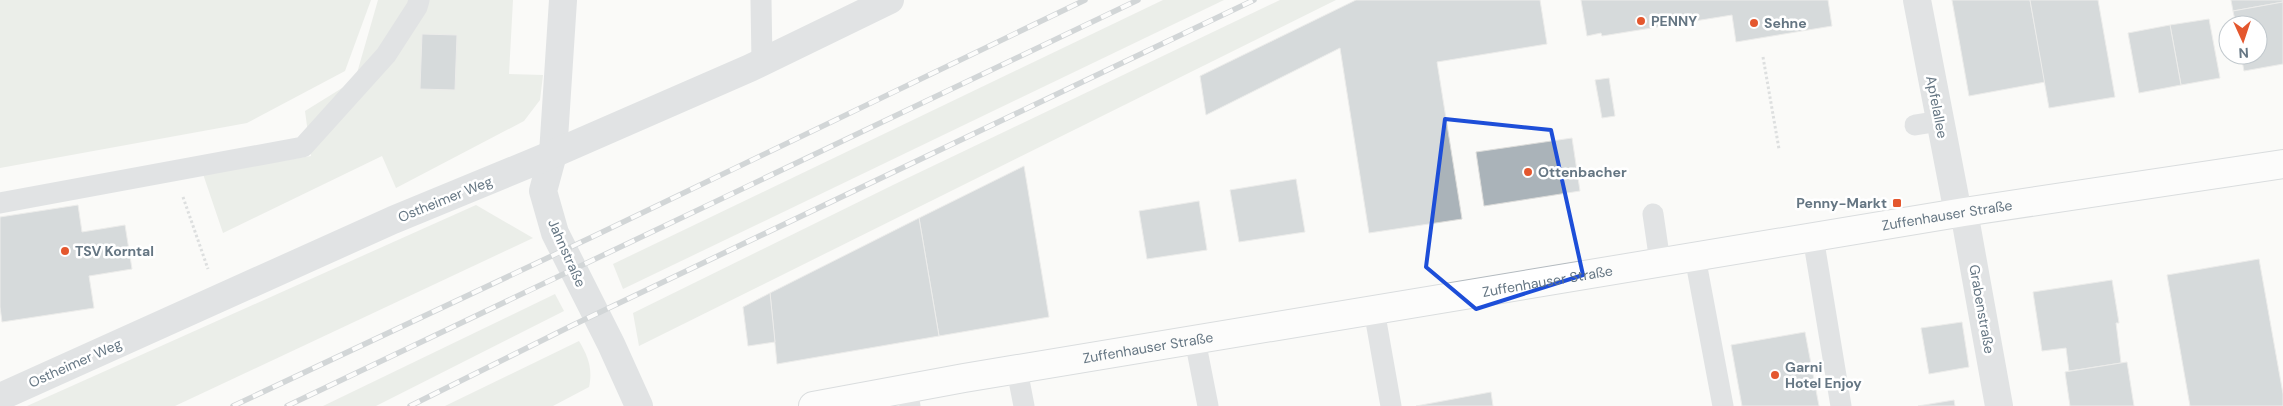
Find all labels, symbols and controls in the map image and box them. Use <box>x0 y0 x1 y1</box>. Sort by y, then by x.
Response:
place label: PENNY <box>1651 12 1697 30</box>
place label: Sehne <box>1764 14 1807 32</box>
marker: PENNY <box>1635 15 1647 27</box>
north arrow <box>2218 15 2268 65</box>
marker: Sehne <box>1748 17 1760 29</box>
text: N <box>2238 44 2249 62</box>
street label: Apfelallee <box>1922 74 1952 140</box>
place label: Ottenbacher <box>1538 163 1627 181</box>
marker: Ottenbacher <box>1522 166 1534 178</box>
street label: Ostheimer Weg <box>395 172 495 226</box>
place label: Penny-Markt <box>1796 194 1887 212</box>
street label: Zuffenhauser Straße <box>1880 196 2014 235</box>
marker: Penny-Markt <box>1891 197 1903 209</box>
street label: Jahnstraße <box>544 216 590 290</box>
place label: TSV Korntal <box>75 242 154 260</box>
marker: TSV Korntal <box>59 245 71 257</box>
street label: Zuffenhauser Straße <box>1481 261 1614 301</box>
street label: Grabenstraße <box>1965 263 1999 355</box>
street label: Zuffenhauser Straße <box>1081 328 1215 367</box>
street label: Ostheimer Weg <box>26 334 125 392</box>
place label: Garni Hotel Enjoy <box>1785 358 1862 392</box>
marker: Garni Hotel Enjoy <box>1769 369 1781 381</box>

